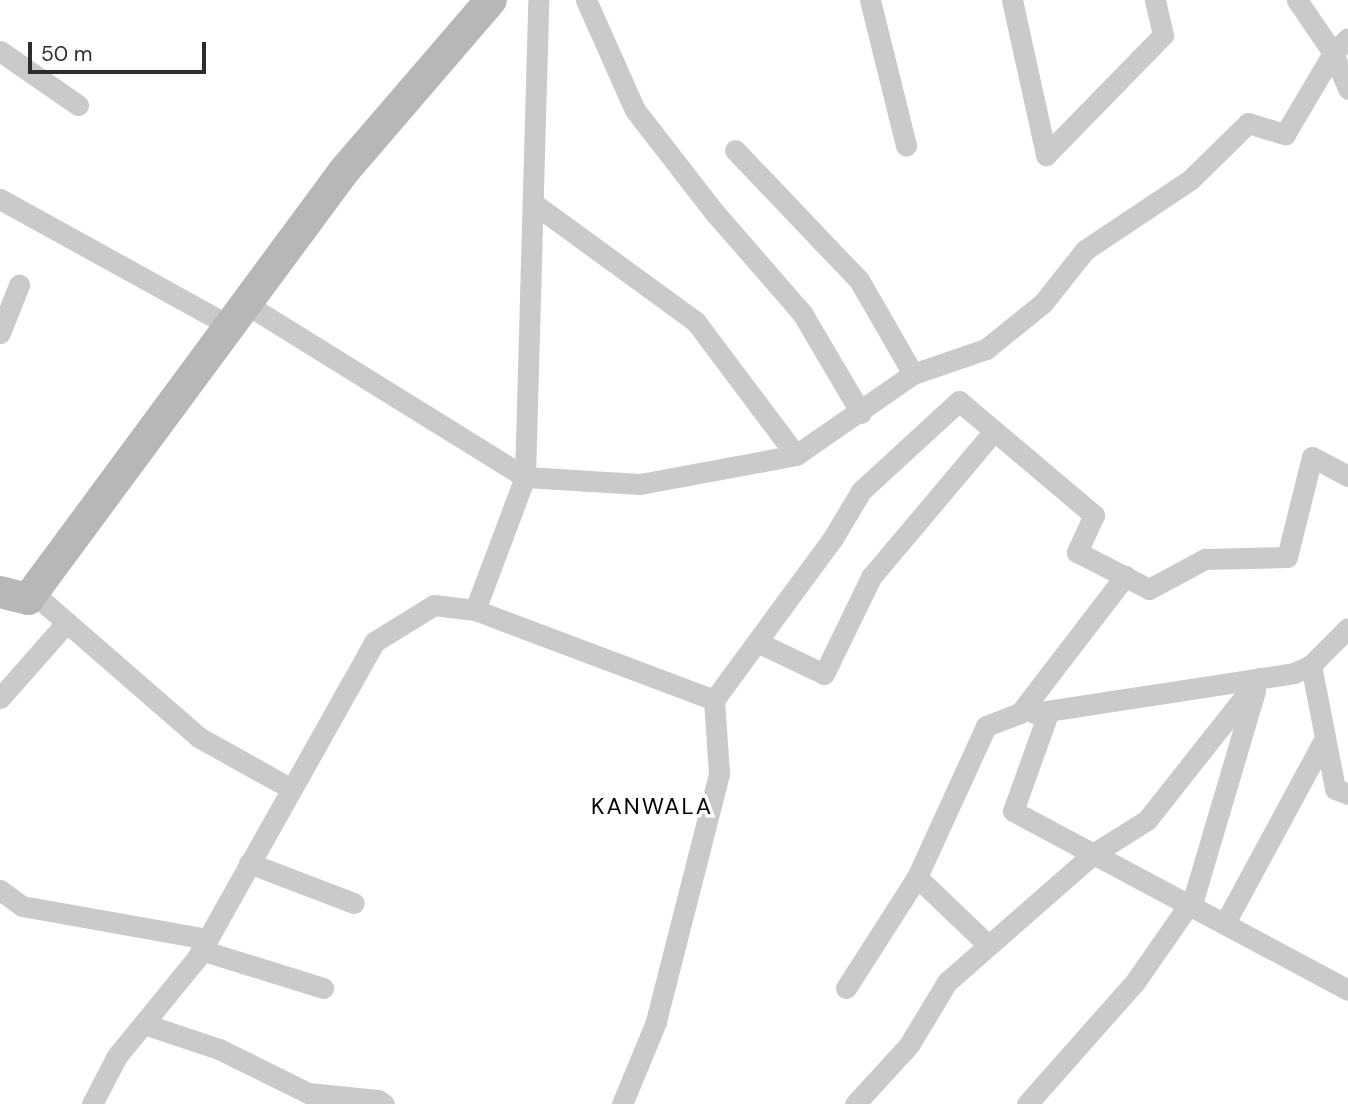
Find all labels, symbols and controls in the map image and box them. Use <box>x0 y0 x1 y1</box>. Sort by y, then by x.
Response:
scale bar <box>32 28 210 72</box>
text: 50 m <box>41 40 92 68</box>
district label: KANWALA <box>592 792 712 820</box>

